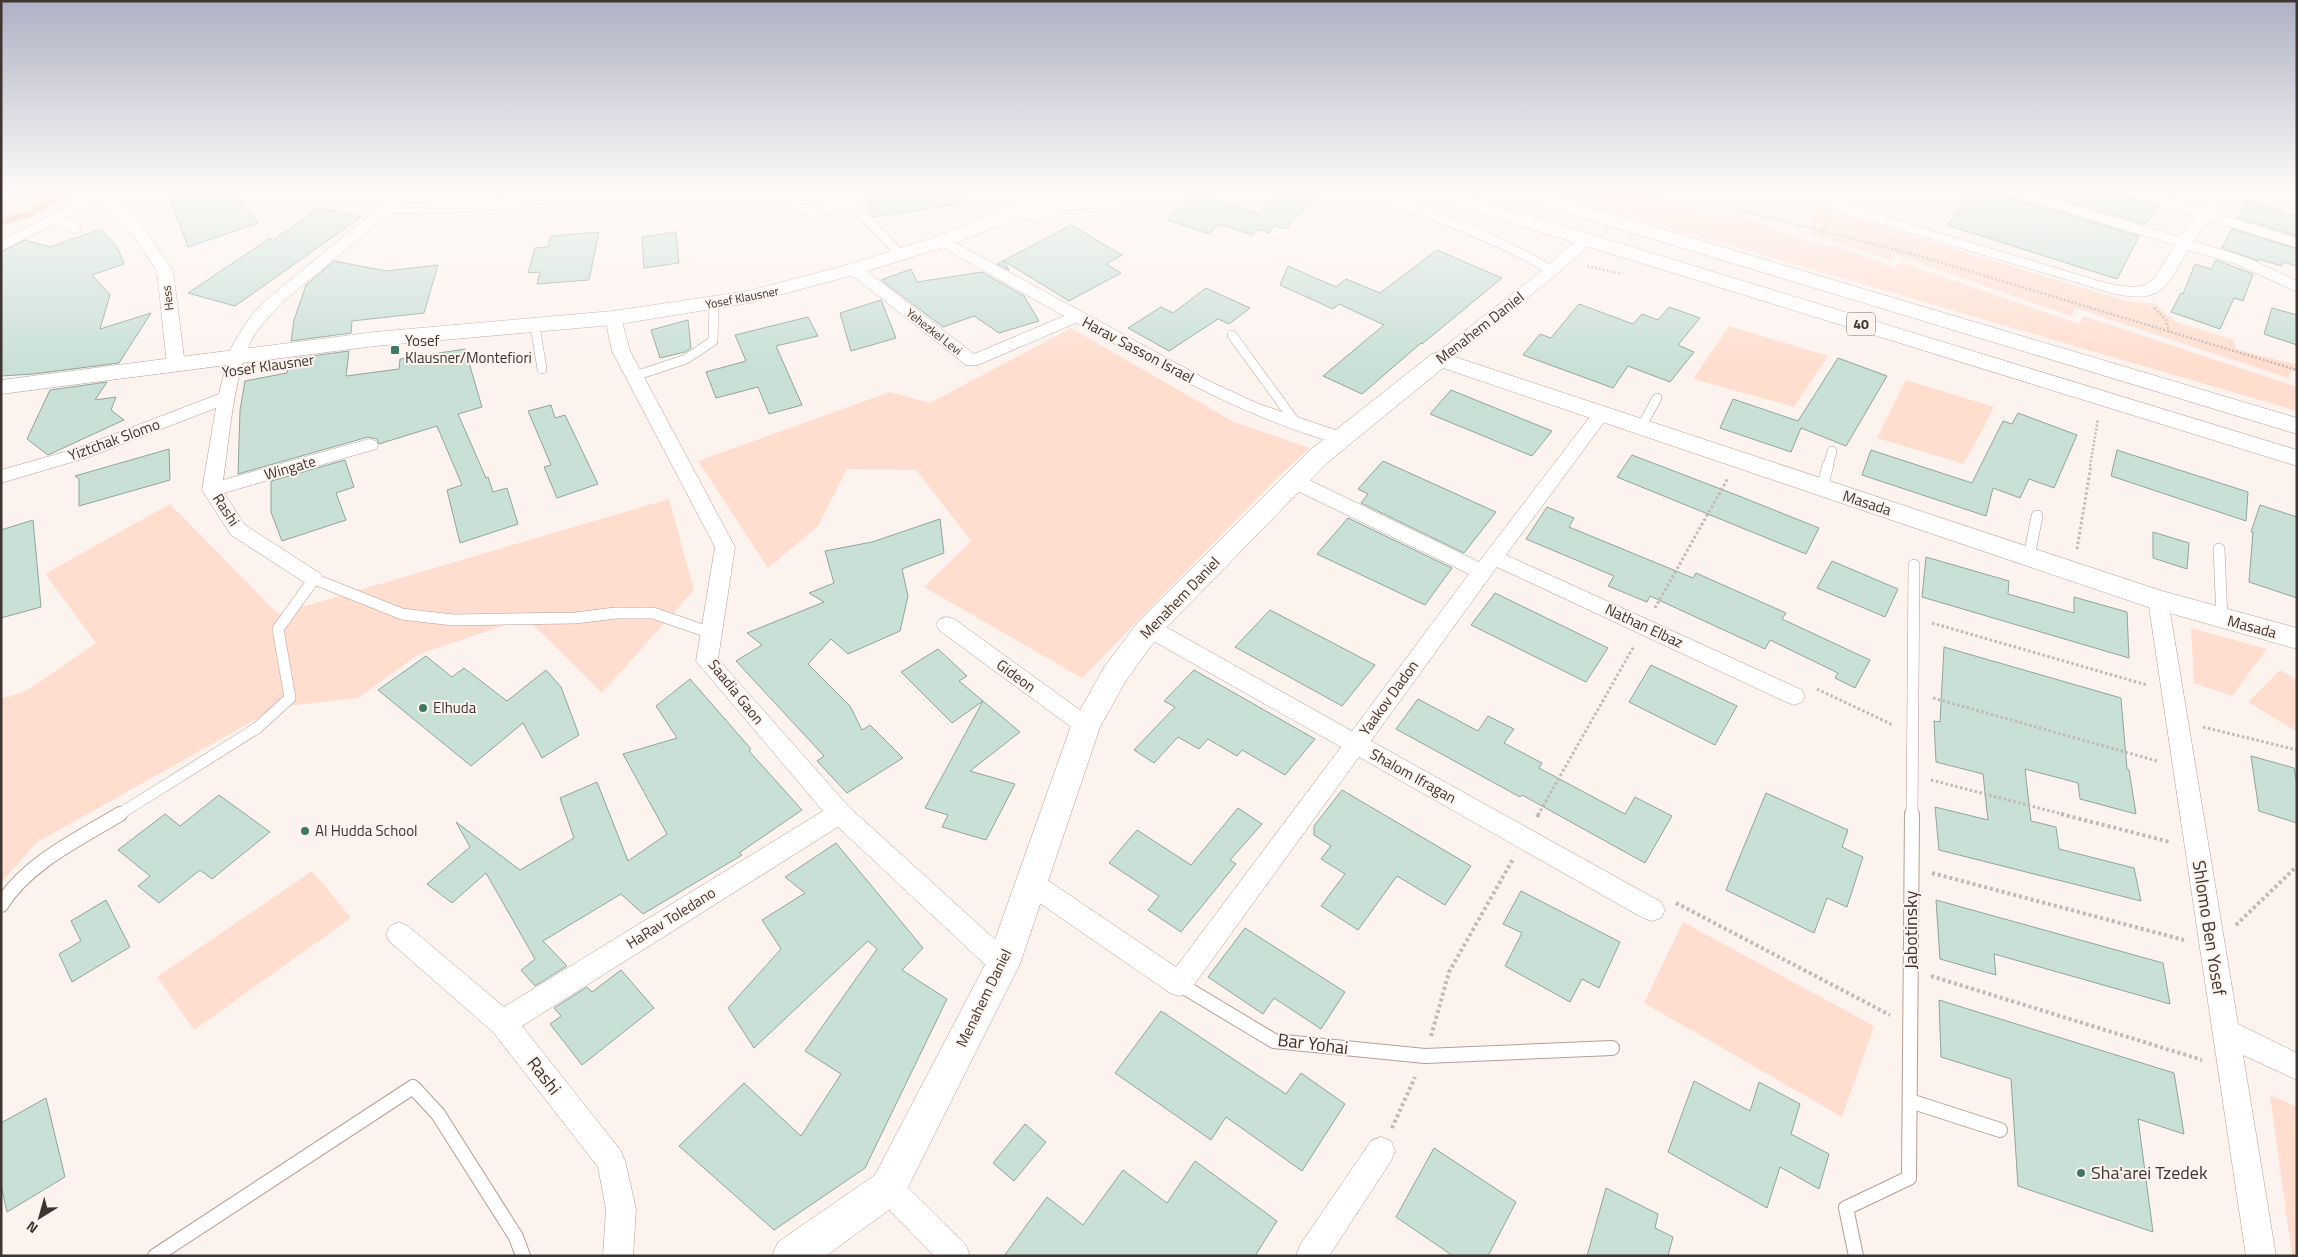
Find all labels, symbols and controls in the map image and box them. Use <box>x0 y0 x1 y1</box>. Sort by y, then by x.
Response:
street label: Yosef Klausner <box>704 281 780 314</box>
street label: Hess <box>156 284 178 312</box>
street label: Menahem Daniel <box>1431 286 1529 370</box>
street label: Yehezkel Levi <box>902 304 966 360</box>
street label: Harav Sasson Israel <box>1078 310 1198 389</box>
road number: 40 <box>1847 312 1875 336</box>
place label: Yosef Klausner/Montefiori <box>405 329 532 369</box>
marker: Yosef Klausner/Montefiori <box>389 344 401 356</box>
street label: Yosef Klausner <box>220 348 316 383</box>
street label: Yiztchak Slomo <box>65 412 163 467</box>
street label: Wingate <box>261 449 318 486</box>
street label: Masada <box>1840 484 1895 521</box>
street label: Rashi <box>207 489 246 531</box>
street label: Menahem Daniel <box>1134 551 1225 644</box>
street label: Nathan Elbaz <box>1601 597 1687 654</box>
street label: Masada <box>2225 609 2280 644</box>
street label: Gideon <box>992 653 1041 698</box>
street label: Saadia Gaon <box>703 654 770 729</box>
street label: Yaakov Dadon <box>1353 655 1424 740</box>
place label: Elhuda <box>433 696 477 719</box>
marker: Elhuda <box>417 702 429 714</box>
street label: Shalom Ifragan <box>1366 742 1461 809</box>
place label: Al Hudda School <box>315 819 418 842</box>
marker: Al Hudda School <box>299 825 311 837</box>
street label: Shlomo Ben Yosef <box>2185 858 2234 998</box>
street label: HaRav Toledano <box>621 881 720 954</box>
street label: Jabotinsky <box>1897 890 1924 969</box>
street label: Menahem Daniel <box>950 945 1017 1051</box>
street label: Bar Yohai <box>1276 1026 1350 1061</box>
street label: Rashi <box>521 1051 568 1101</box>
place label: Sha'arei Tzedek <box>2091 1159 2208 1186</box>
marker: Sha'arei Tzedek <box>2075 1167 2087 1179</box>
north arrow <box>15 1192 65 1242</box>
text: N <box>22 1216 42 1239</box>

